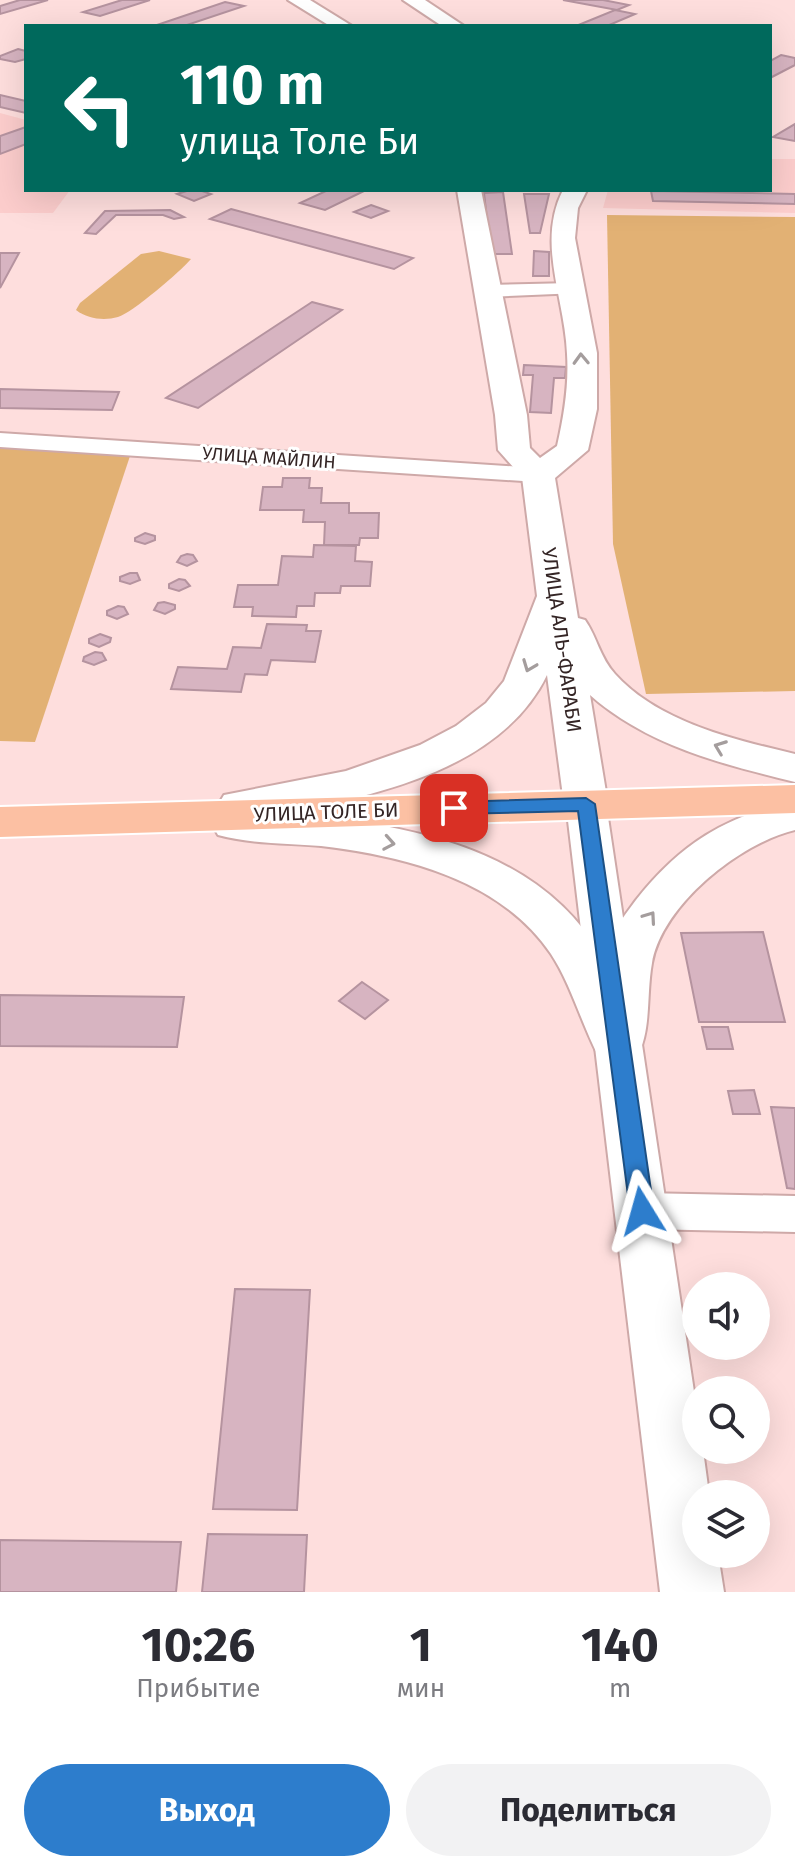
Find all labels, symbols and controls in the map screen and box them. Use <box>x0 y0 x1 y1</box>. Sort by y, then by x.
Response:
text: 110 m <box>180 52 324 119</box>
icon: left <box>48 56 152 160</box>
text: улица Толе Би <box>180 120 419 164</box>
one-way arrow <box>573 353 590 365</box>
street label: УЛИЦА МАЙЛИН <box>202 442 336 474</box>
street label: УЛИЦА АЛЬ-ФАРАБИ <box>537 546 587 734</box>
one-way arrow <box>522 658 539 672</box>
one-way arrow <box>714 740 728 757</box>
pin <box>420 774 488 842</box>
icon: arrive <box>432 786 476 830</box>
street label: УЛИЦА ТОЛЕ БИ <box>253 797 399 827</box>
one-way arrow <box>382 834 396 851</box>
one-way arrow <box>640 912 654 926</box>
position arrow <box>600 1169 684 1253</box>
map controls <box>682 1272 770 1568</box>
button: sound <box>682 1272 770 1360</box>
button: search <box>682 1376 770 1464</box>
button: layers <box>682 1480 770 1568</box>
text: 10:26 <box>141 1616 255 1674</box>
text: 1 <box>410 1616 432 1674</box>
text: 140 <box>581 1616 659 1674</box>
text: Прибытие <box>136 1673 260 1704</box>
text: мин <box>397 1673 445 1704</box>
text: m <box>609 1673 631 1704</box>
button: Выход <box>24 1764 390 1856</box>
button: Поделиться <box>406 1764 771 1856</box>

